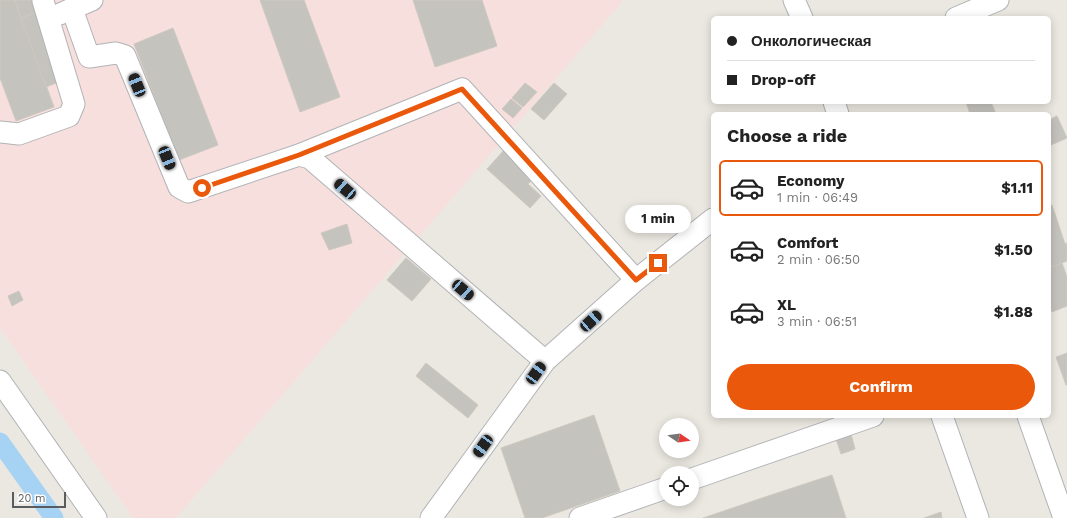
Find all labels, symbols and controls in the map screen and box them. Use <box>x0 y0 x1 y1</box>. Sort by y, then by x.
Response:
text: Онкологическая <box>751 32 872 50</box>
text: Drop-off <box>751 71 816 89</box>
car <box>127 72 147 98</box>
text: Choose a ride <box>727 125 847 146</box>
car <box>157 145 177 171</box>
icon: car <box>729 170 765 206</box>
text: Economy <box>777 172 844 190</box>
car <box>332 177 358 201</box>
route start <box>193 179 211 197</box>
text: $1.11 <box>1001 179 1033 197</box>
text: 1 min · 06:49 <box>777 190 858 205</box>
callout: 1 min <box>625 205 691 233</box>
text: 1 min <box>641 211 675 226</box>
icon: car <box>729 232 765 268</box>
text: Comfort <box>777 234 838 252</box>
text: $1.50 <box>994 241 1033 259</box>
text: 2 min · 06:50 <box>777 252 860 267</box>
route end <box>649 254 667 272</box>
car <box>450 278 476 302</box>
icon: car <box>729 294 765 330</box>
text: XL <box>777 296 796 314</box>
text: $1.88 <box>994 303 1033 321</box>
car <box>578 309 604 333</box>
text: 3 min · 06:51 <box>777 314 857 329</box>
car <box>524 360 548 386</box>
button: Confirm <box>727 364 1035 410</box>
north arrow <box>659 418 699 458</box>
map controls <box>659 418 699 506</box>
car <box>471 433 495 459</box>
button: locate <box>659 466 699 506</box>
scale bar <box>12 490 66 509</box>
text: 20 m <box>18 492 46 505</box>

